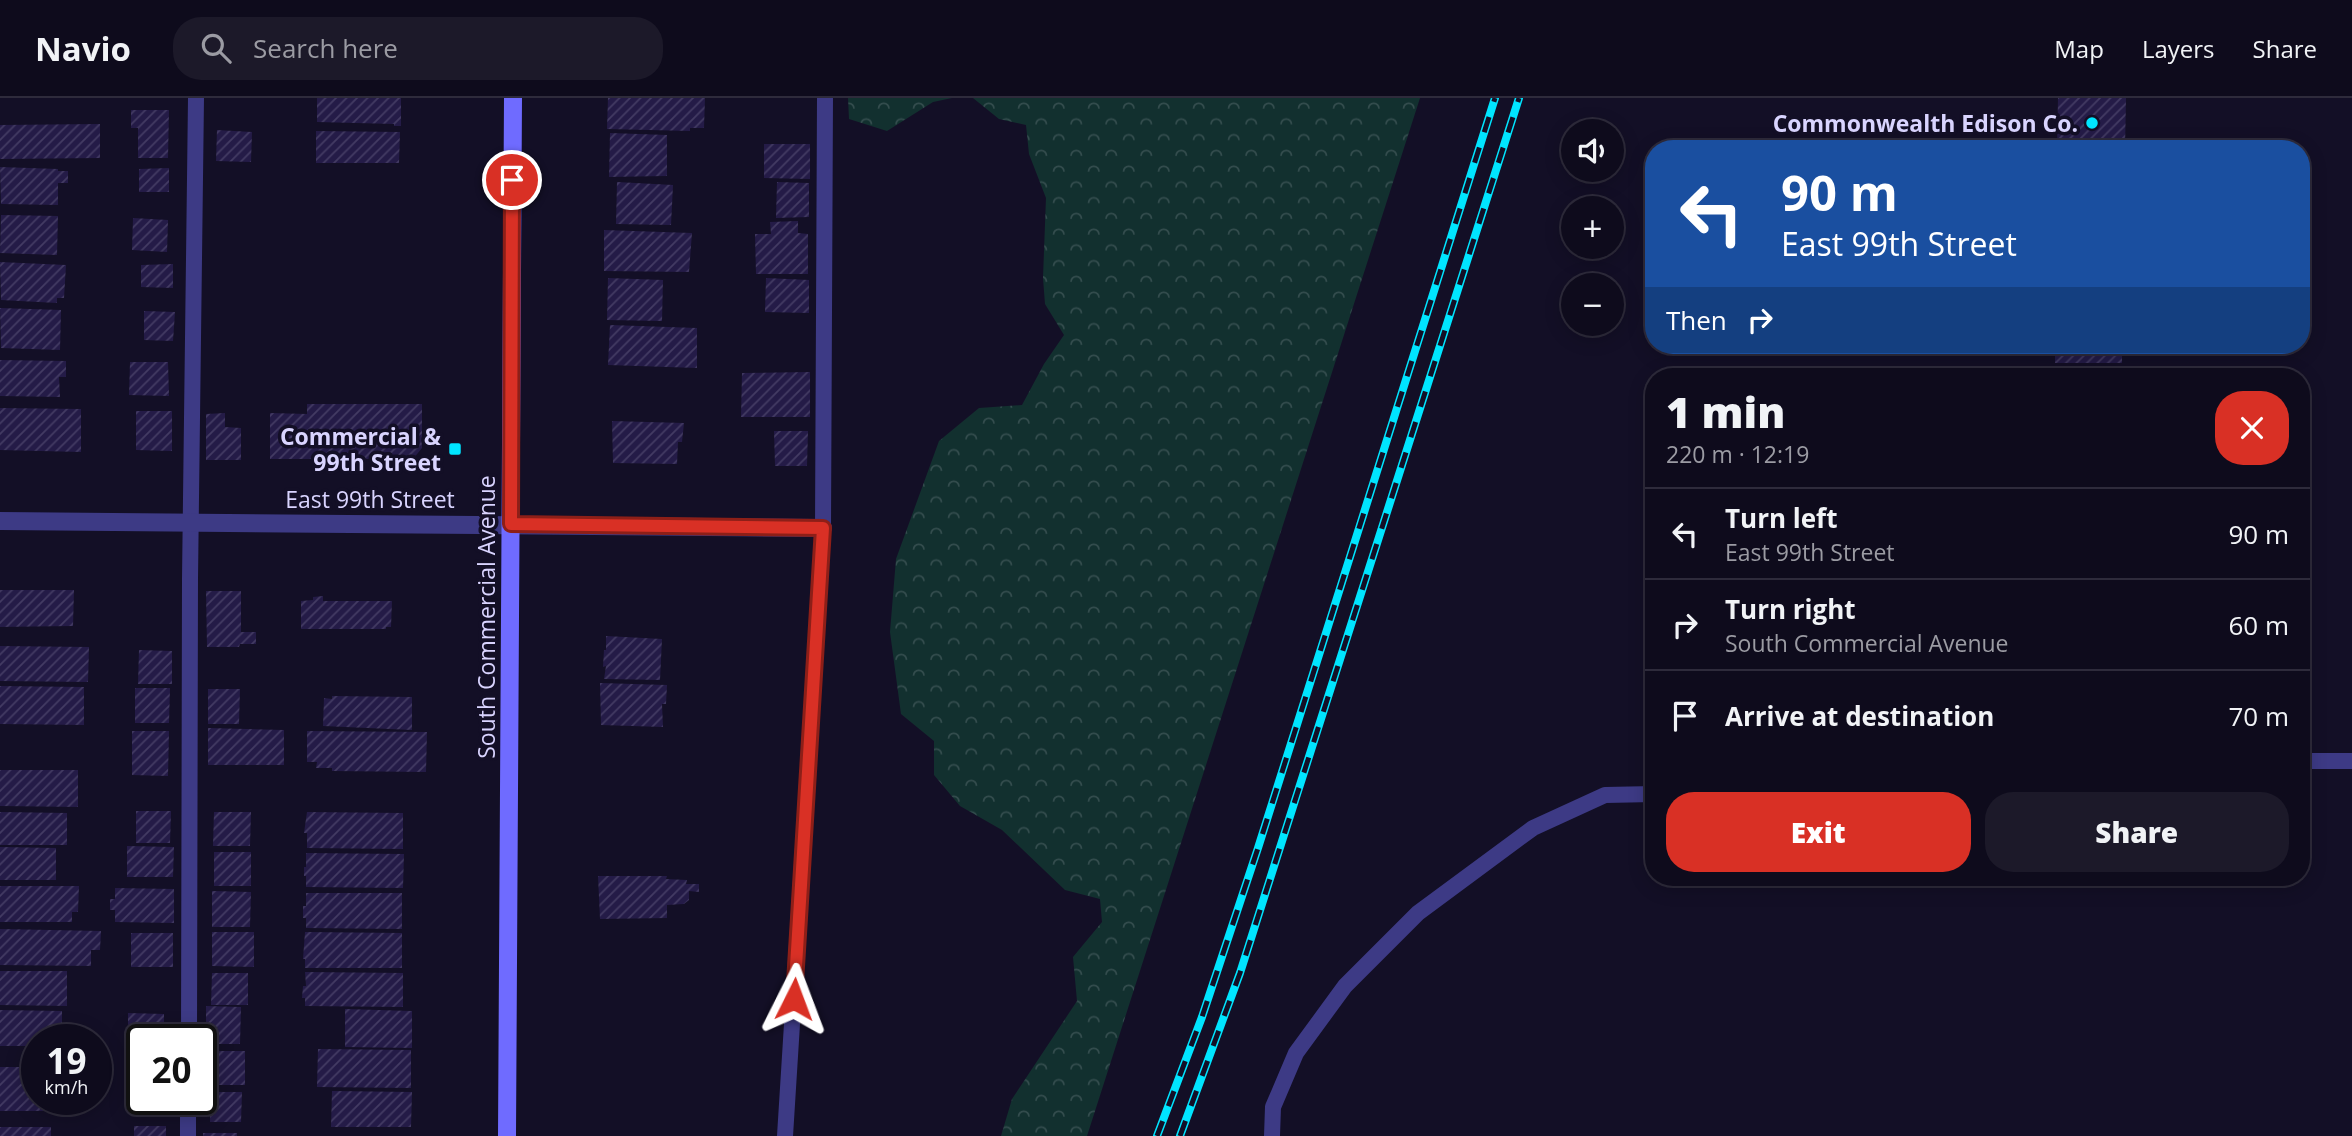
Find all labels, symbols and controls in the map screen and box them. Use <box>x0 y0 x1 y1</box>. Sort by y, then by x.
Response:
search box <box>173 17 663 80</box>
text: Navio <box>35 26 131 71</box>
icon: search <box>197 29 235 67</box>
text: Search here <box>253 30 398 66</box>
text: Map <box>2054 32 2104 65</box>
text: Layers <box>2142 32 2215 65</box>
text: Share <box>2253 32 2317 65</box>
place label: Commonwealth Edison Co. <box>1773 107 2078 139</box>
marker: Commonwealth Edison Co. <box>2084 115 2100 131</box>
map controls <box>1561 119 1624 336</box>
button: sound <box>1561 119 1624 182</box>
pin <box>482 150 542 210</box>
text: 90 m <box>1781 159 1898 225</box>
icon: arrive <box>493 161 531 199</box>
icon: left <box>1666 168 1757 259</box>
button: + <box>1561 196 1624 259</box>
text: East 99th Street <box>1781 222 2017 265</box>
button: − <box>1561 273 1624 336</box>
icon: right <box>1741 301 1779 339</box>
text: Then <box>1666 302 1727 338</box>
text: 1 min <box>1666 383 1785 440</box>
button: close <box>2215 391 2289 465</box>
place label: Commercial & 99th Street <box>280 420 442 478</box>
text: 220 m · 12:19 <box>1666 438 1809 470</box>
marker: Commercial & 99th Street <box>447 441 463 457</box>
street label: South Commercial Avenue <box>470 475 502 759</box>
street label: East 99th Street <box>285 483 455 515</box>
text: Turn left <box>1725 500 1837 536</box>
icon: left <box>1666 515 1704 553</box>
text: 90 m <box>2228 516 2289 552</box>
text: East 99th Street <box>1725 536 1895 568</box>
text: Turn right <box>1725 591 1856 627</box>
icon: right <box>1666 606 1704 644</box>
text: 60 m <box>2228 607 2289 643</box>
text: South Commercial Avenue <box>1725 627 2009 659</box>
icon: arrive <box>1666 697 1704 735</box>
text: Arrive at destination <box>1725 698 1994 734</box>
text: 70 m <box>2228 698 2289 734</box>
button: Exit <box>1666 792 1971 872</box>
button: Share <box>1985 792 2289 872</box>
position arrow <box>757 962 831 1036</box>
speed limit sign: 20 <box>126 1024 217 1115</box>
text: 19 <box>46 1037 87 1084</box>
text: km/h <box>45 1075 88 1099</box>

